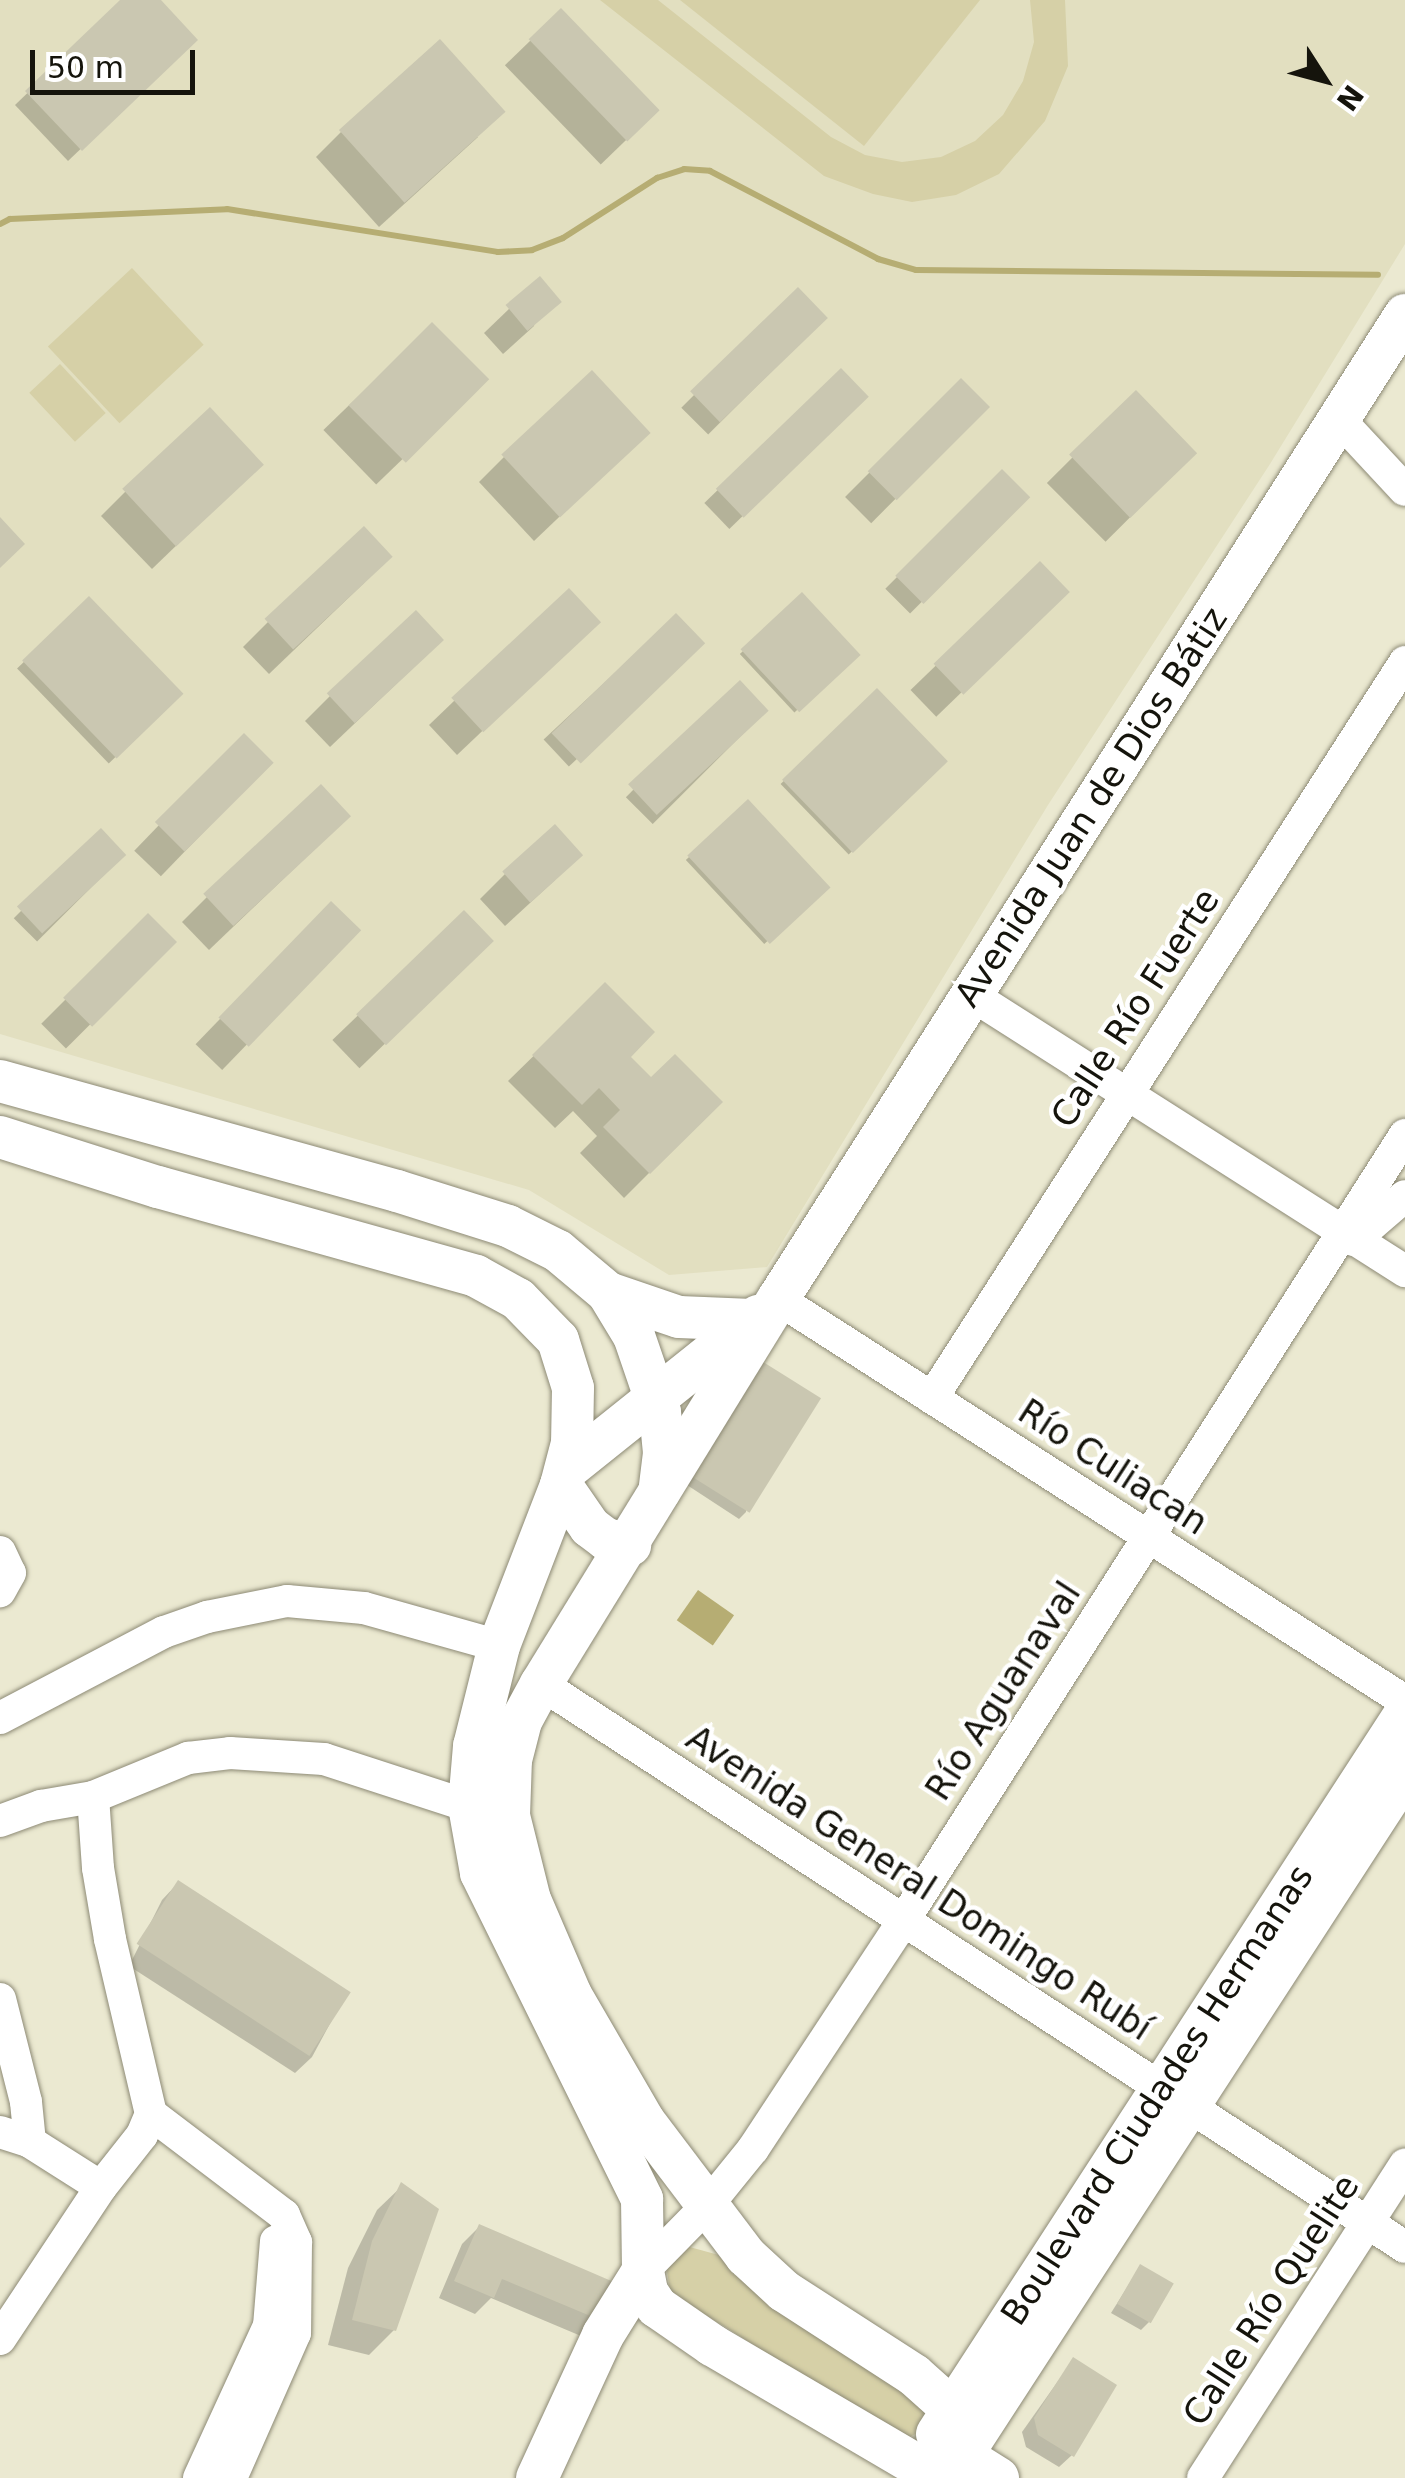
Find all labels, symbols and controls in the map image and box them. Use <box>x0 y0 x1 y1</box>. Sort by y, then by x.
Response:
scale bar <box>35 30 200 92</box>
north arrow <box>1275 30 1375 130</box>
text: 50 m <box>47 50 124 85</box>
text: N <box>1329 79 1370 117</box>
street label: Avenida Juan de Dios Bátiz <box>946 599 1236 1015</box>
street label: Calle Río Fuerte <box>1042 881 1228 1135</box>
street label: Río Culiacan <box>1011 1390 1215 1544</box>
street label: Río Aguanaval <box>917 1574 1089 1808</box>
street label: Avenida General Domingo Rubí <box>679 1717 1159 2049</box>
street label: Boulevard Ciudades Hermanas <box>992 1857 1322 2333</box>
street label: Calle Río Quelite <box>1174 2167 1368 2433</box>

